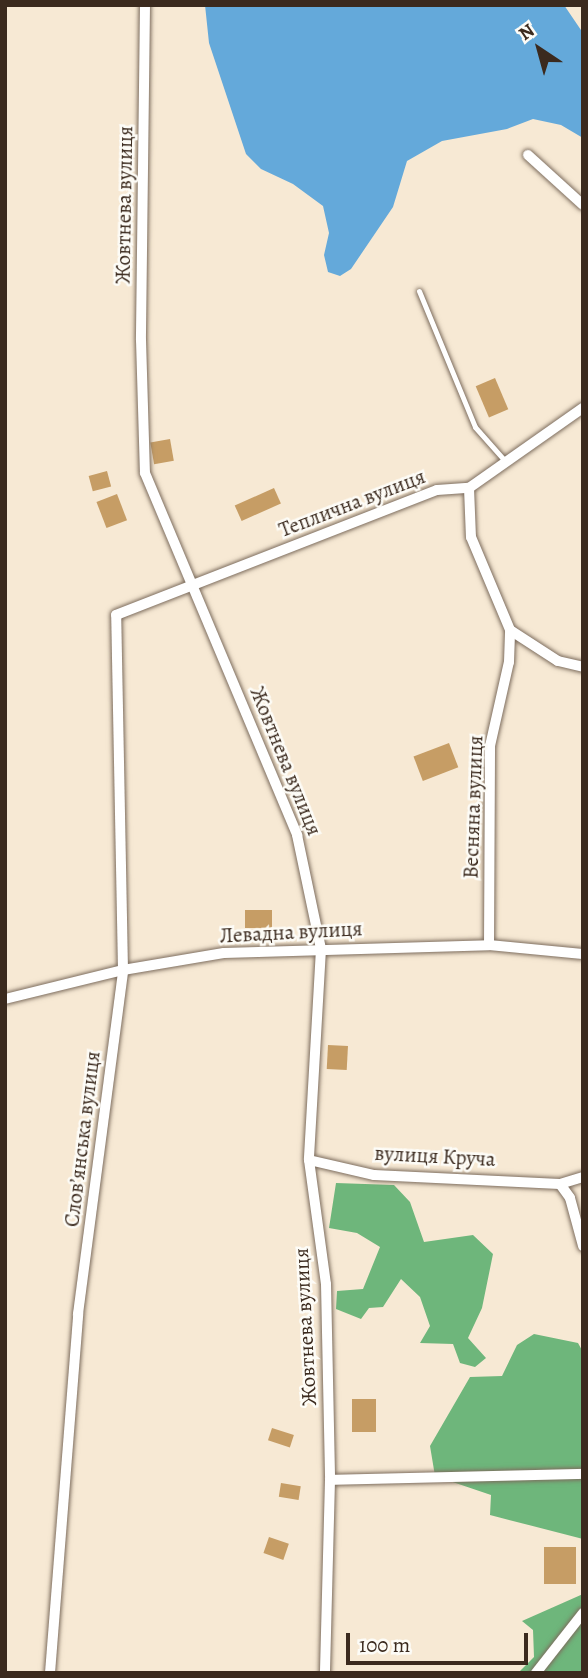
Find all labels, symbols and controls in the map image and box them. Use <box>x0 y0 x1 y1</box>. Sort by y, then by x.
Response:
north arrow <box>504 14 574 84</box>
text: N <box>513 17 540 47</box>
street label: Жовтнева вулиця <box>110 126 138 284</box>
street label: Теплична вулиця <box>275 464 429 542</box>
street label: Жовтнева вулиця <box>245 683 327 839</box>
street label: Весняна вулиця <box>458 735 488 879</box>
street label: Левадна вулиця <box>219 916 363 948</box>
street label: Словʼянська вулиця <box>59 1050 105 1228</box>
street label: вулиця Круча <box>374 1140 496 1172</box>
street label: Жовтнева вулиця <box>288 1247 322 1407</box>
scale bar <box>350 1618 532 1662</box>
text: 100 m <box>359 1631 410 1659</box>

